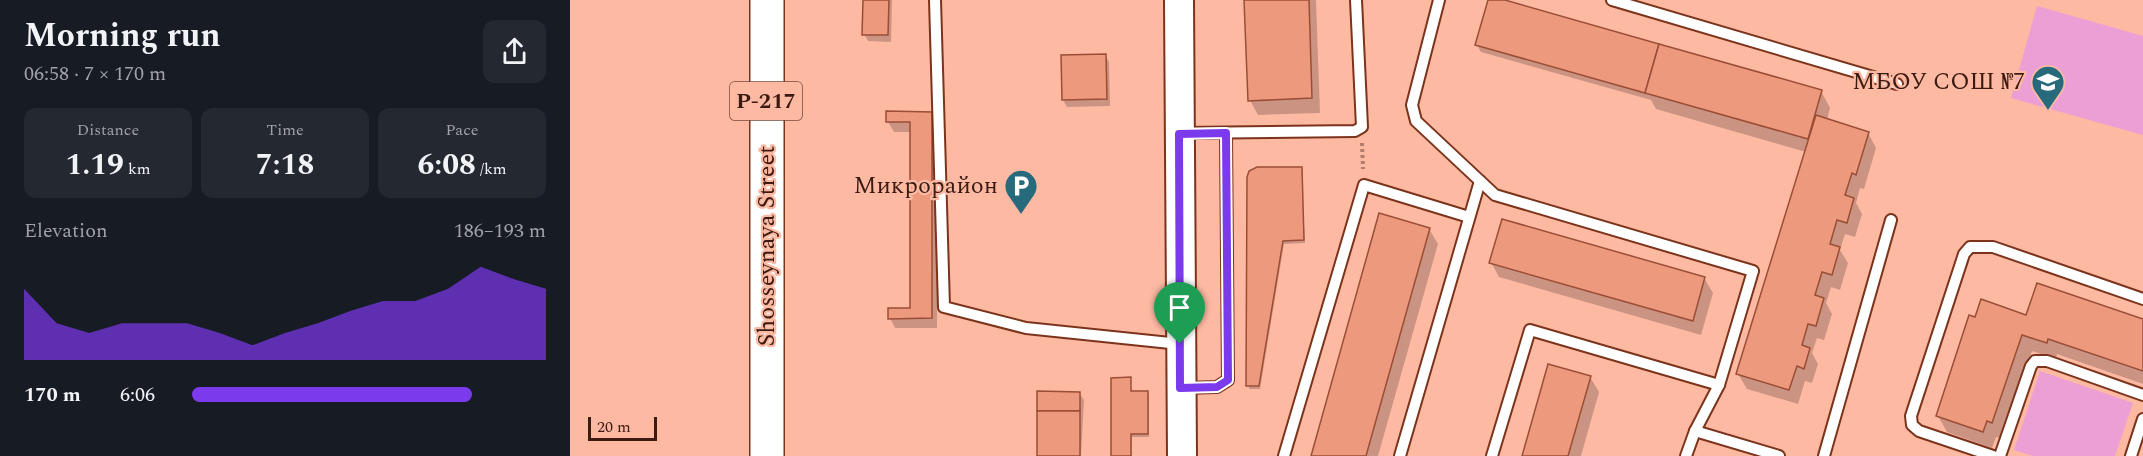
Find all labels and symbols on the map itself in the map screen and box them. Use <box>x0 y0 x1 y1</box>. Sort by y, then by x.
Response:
place label: МБОУ СОШ №7 <box>1852 64 2025 100</box>
school or university icon: МБОУ СОШ №7 <box>2030 64 2066 111</box>
road number: Р-217 <box>730 82 802 120</box>
street label: Shosseynaya Street <box>749 146 785 347</box>
place label: Микрорайон <box>853 168 998 204</box>
parking icon: Микрорайон <box>1003 168 1039 215</box>
pin <box>1154 282 1205 344</box>
scale bar <box>588 414 657 442</box>

